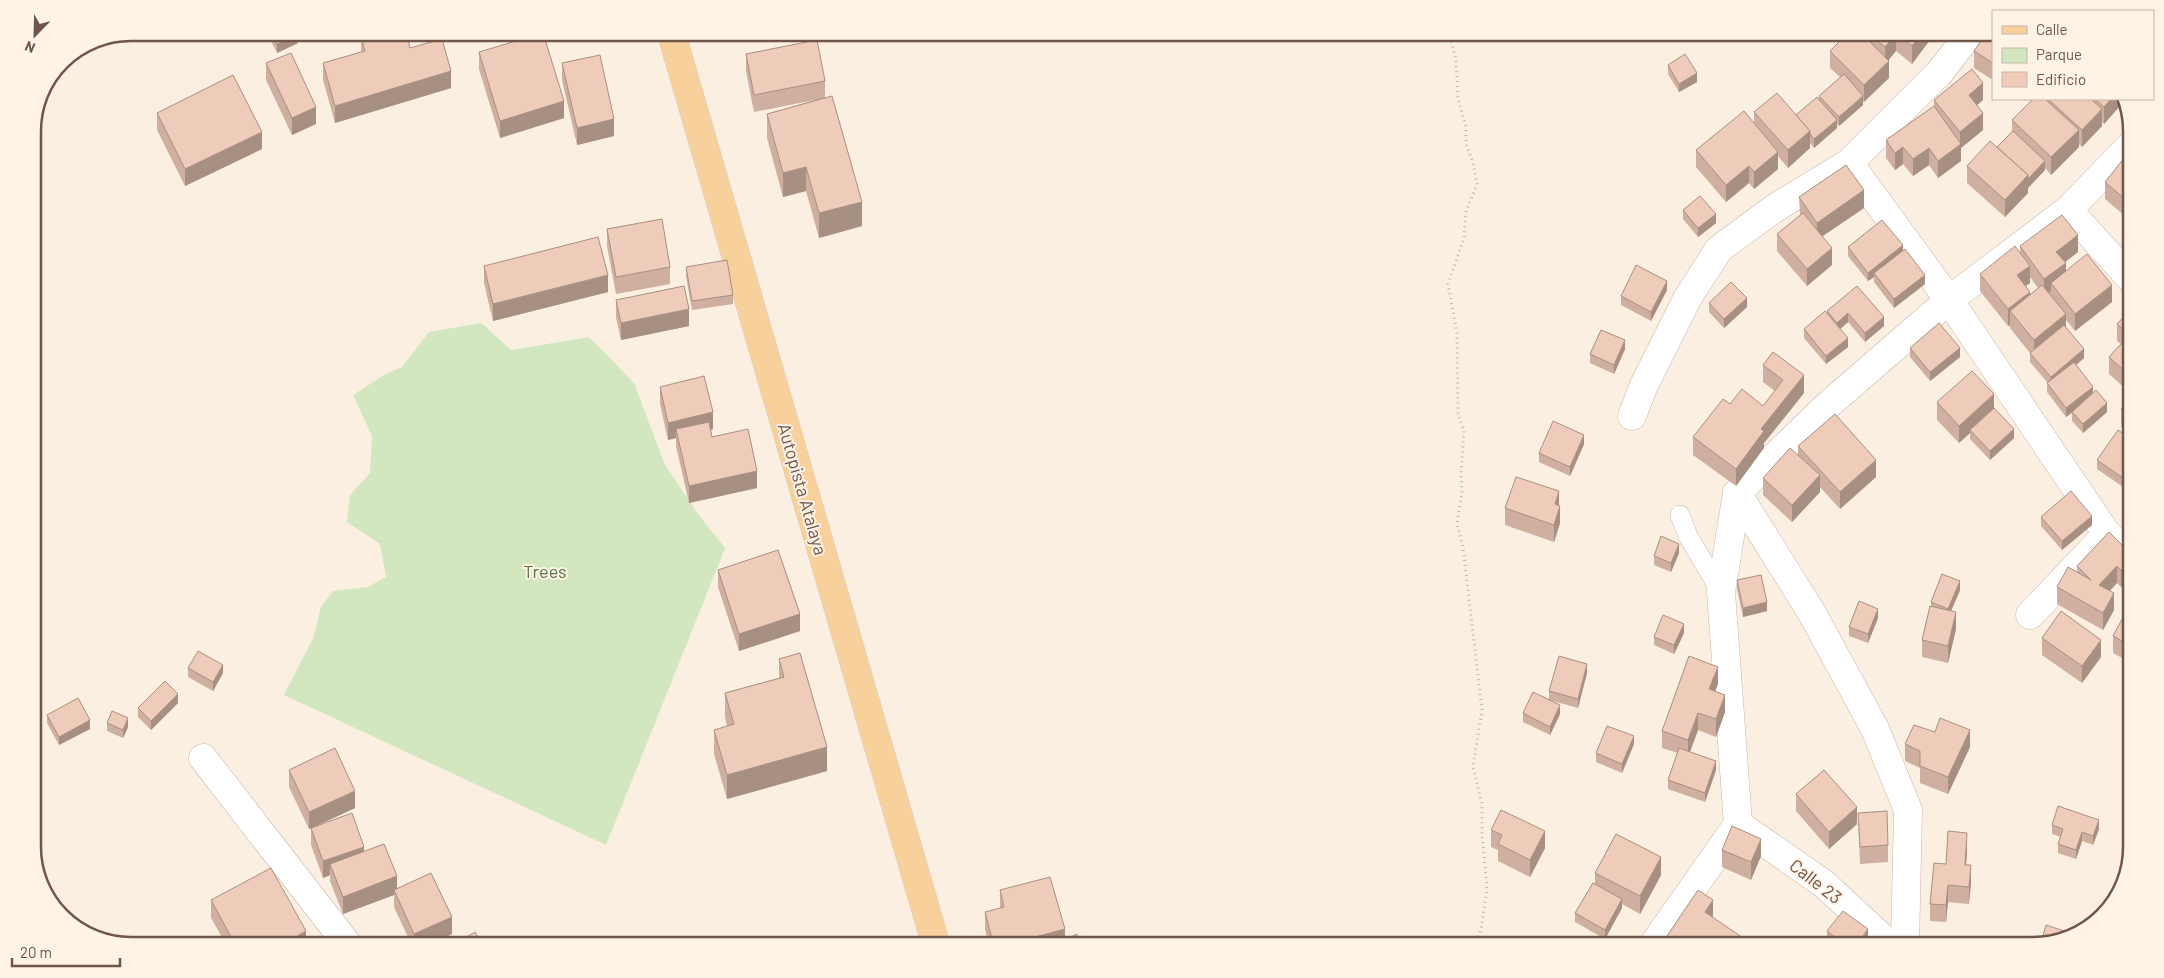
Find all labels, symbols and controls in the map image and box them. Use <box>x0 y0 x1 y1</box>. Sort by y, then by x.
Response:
north arrow <box>10 10 60 60</box>
legend <box>1992 10 2154 100</box>
text: Calle <box>2036 20 2068 38</box>
text: N <box>22 38 37 57</box>
text: Parque <box>2036 45 2082 63</box>
text: Edificio <box>2036 70 2086 88</box>
street label: Autopista Atalaya <box>774 421 832 557</box>
park label: Trees <box>523 560 567 582</box>
street label: Calle 23 <box>1785 854 1847 908</box>
scale bar <box>12 936 120 968</box>
text: 20 m <box>20 943 52 961</box>

